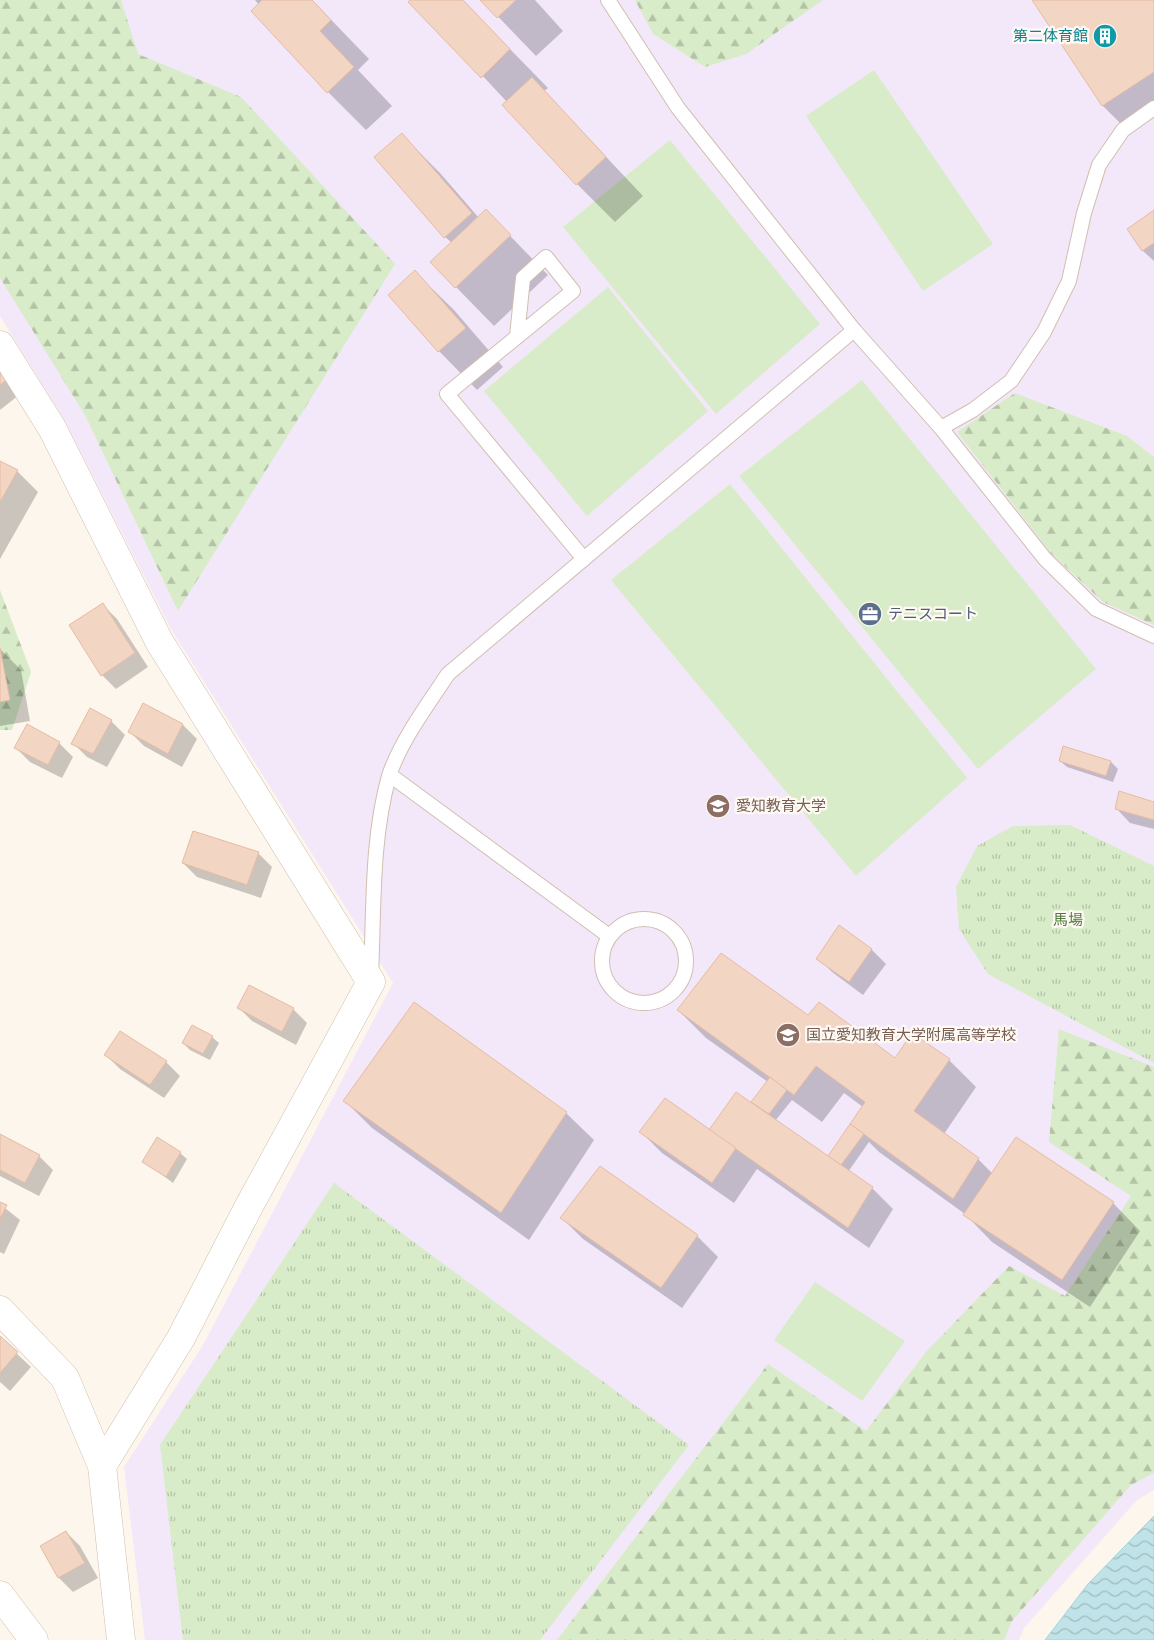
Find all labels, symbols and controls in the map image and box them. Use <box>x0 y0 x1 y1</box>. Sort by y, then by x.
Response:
building icon: 第二体育館 <box>1092 23 1118 49</box>
place label: 第二体育館 <box>1013 28 1088 44</box>
office icon: テニスコート <box>857 601 883 627</box>
place label: テニスコート <box>888 607 978 622</box>
school or university icon: 愛知教育大学 <box>705 793 731 819</box>
place label: 愛知教育大学 <box>736 798 826 814</box>
park label: 馬場 <box>1053 912 1083 928</box>
school or university icon: 国立愛知教育大学附属高等学校 <box>775 1022 801 1048</box>
place label: 国立愛知教育大学附属高等学校 <box>806 1026 1016 1043</box>

